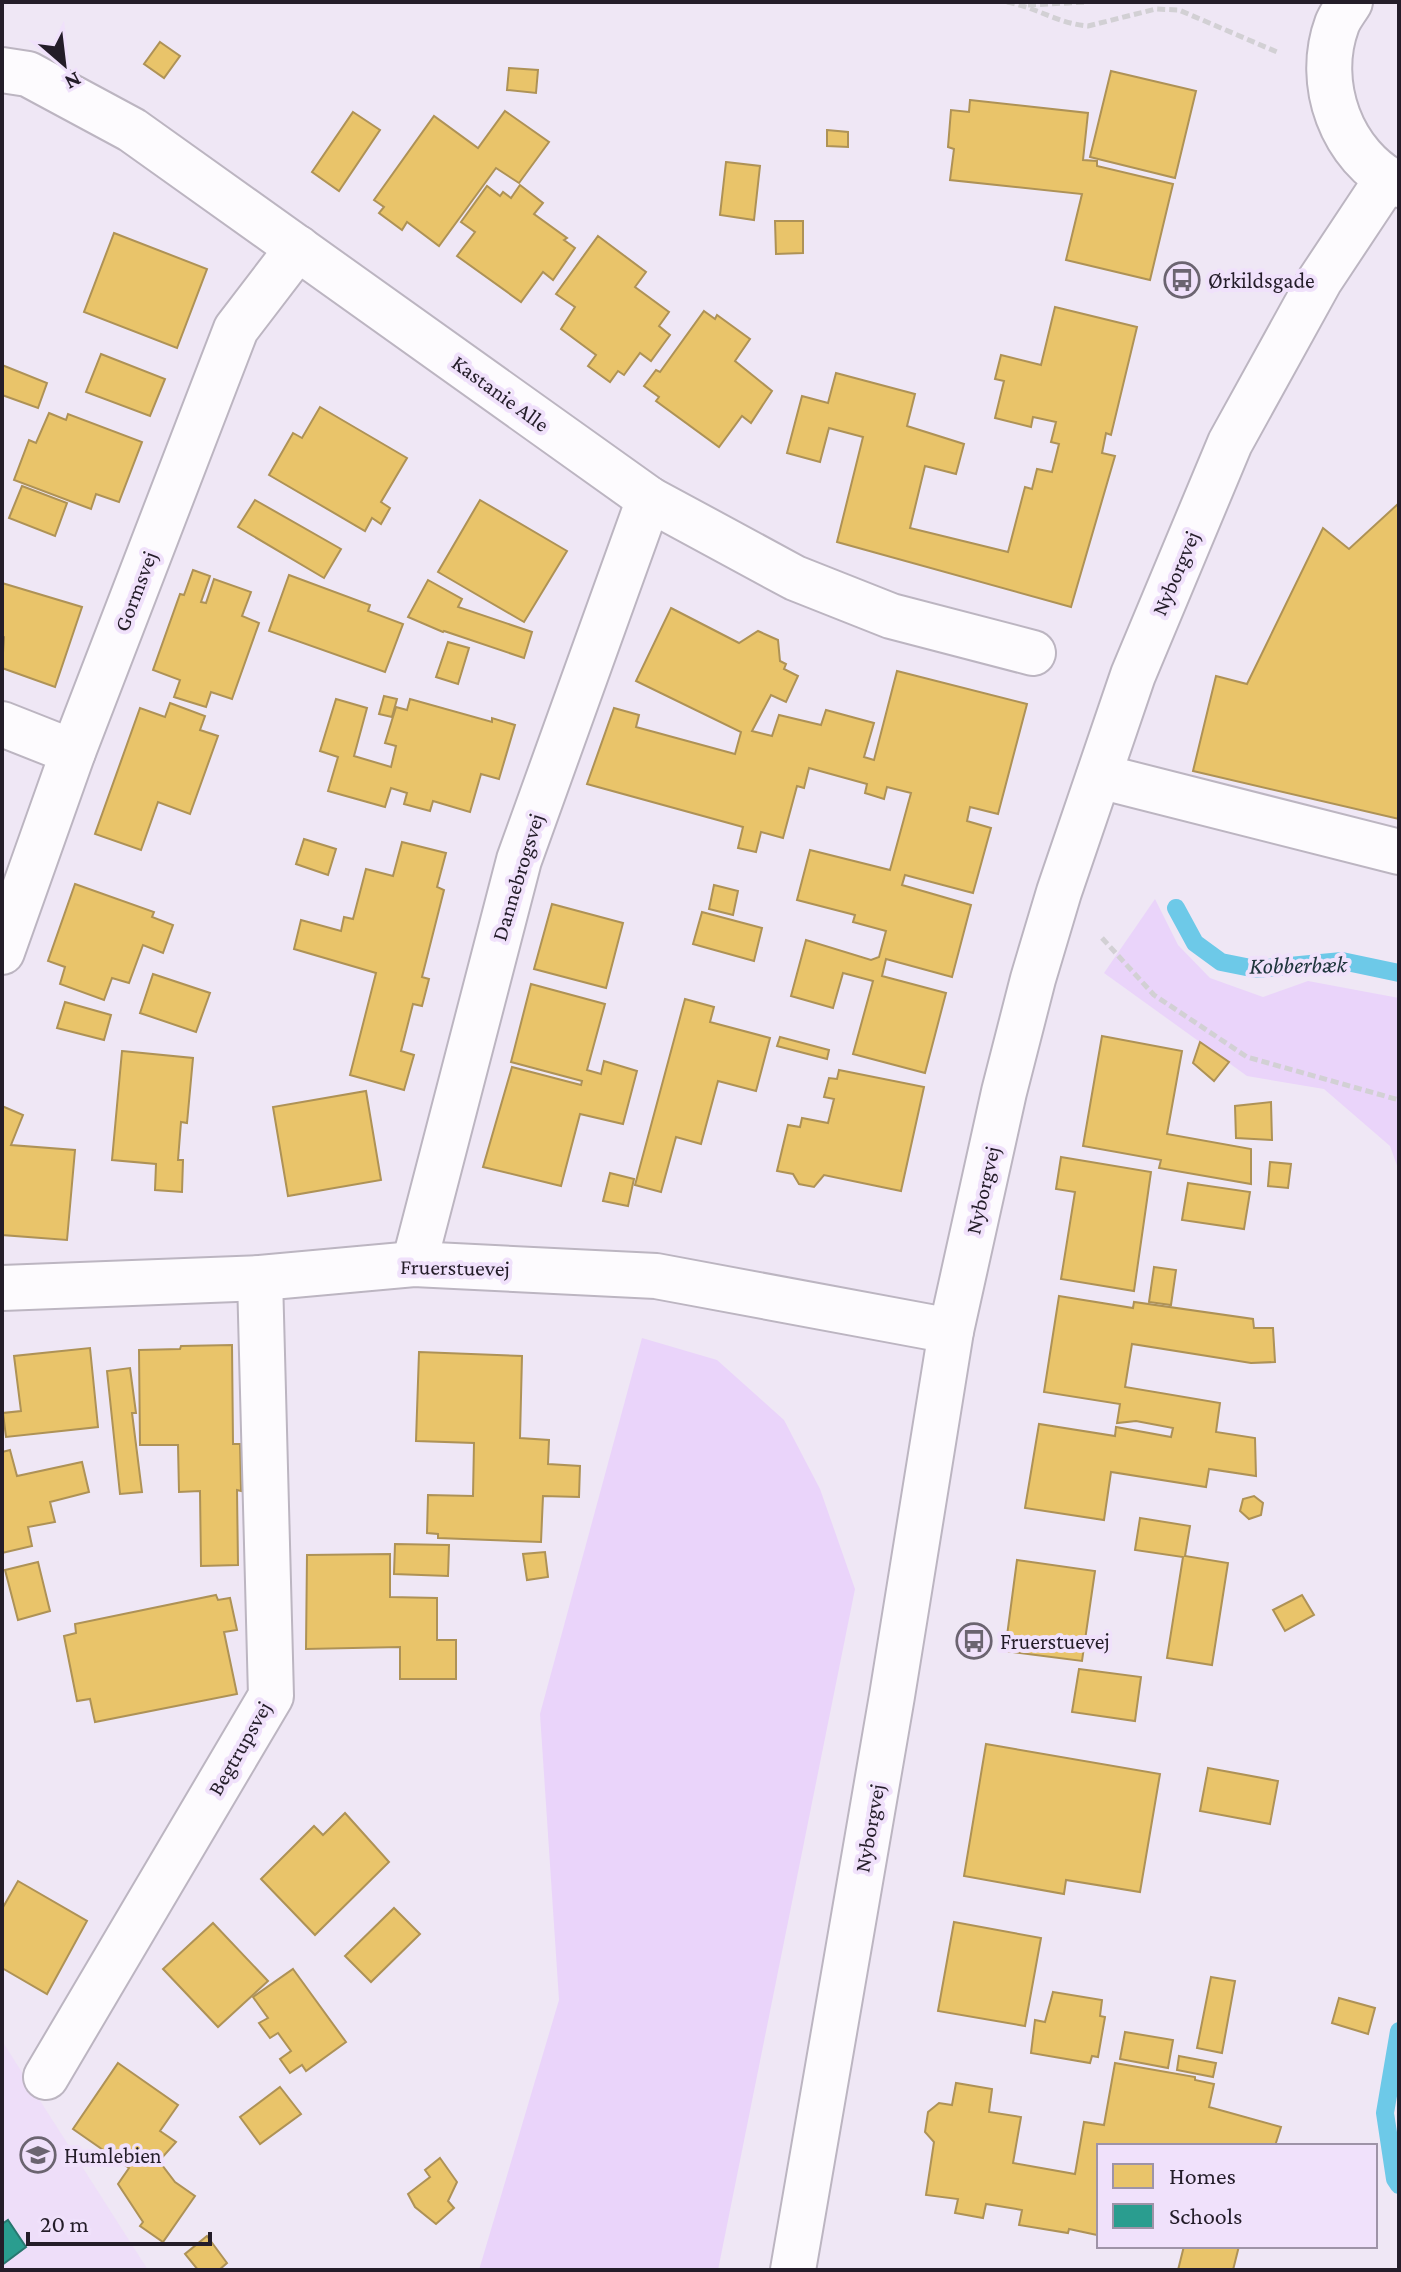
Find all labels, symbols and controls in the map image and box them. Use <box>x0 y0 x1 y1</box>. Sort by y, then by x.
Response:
north arrow <box>24 24 104 104</box>
text: N <box>61 67 86 96</box>
bus stop icon: Ørkildsgade <box>1163 261 1201 299</box>
place label: Ørkildsgade <box>1208 268 1315 293</box>
street label: Kastanie Alle <box>447 350 554 437</box>
street label: Nyborgvej <box>1146 527 1204 619</box>
street label: Gormsvej <box>109 548 162 635</box>
street label: Dannebrogsvej <box>486 811 549 944</box>
water label: Kobberbæk <box>1249 950 1349 979</box>
street label: Nyborgvej <box>960 1144 1005 1237</box>
street label: Fruerstuevej <box>400 1254 510 1281</box>
bus stop icon: Fruerstuevej <box>955 1622 993 1660</box>
place label: Fruerstuevej <box>1000 1629 1110 1654</box>
street label: Begtrupsvej <box>203 1697 276 1800</box>
street label: Nyborgvej <box>849 1782 890 1874</box>
school or university icon: Humlebien <box>19 2136 57 2174</box>
place label: Humlebien <box>64 2143 162 2168</box>
legend <box>1097 2144 1377 2248</box>
text: Homes <box>1169 2162 1236 2189</box>
scale bar <box>28 2196 210 2246</box>
text: Schools <box>1169 2202 1243 2229</box>
text: 20 m <box>40 2210 89 2237</box>

